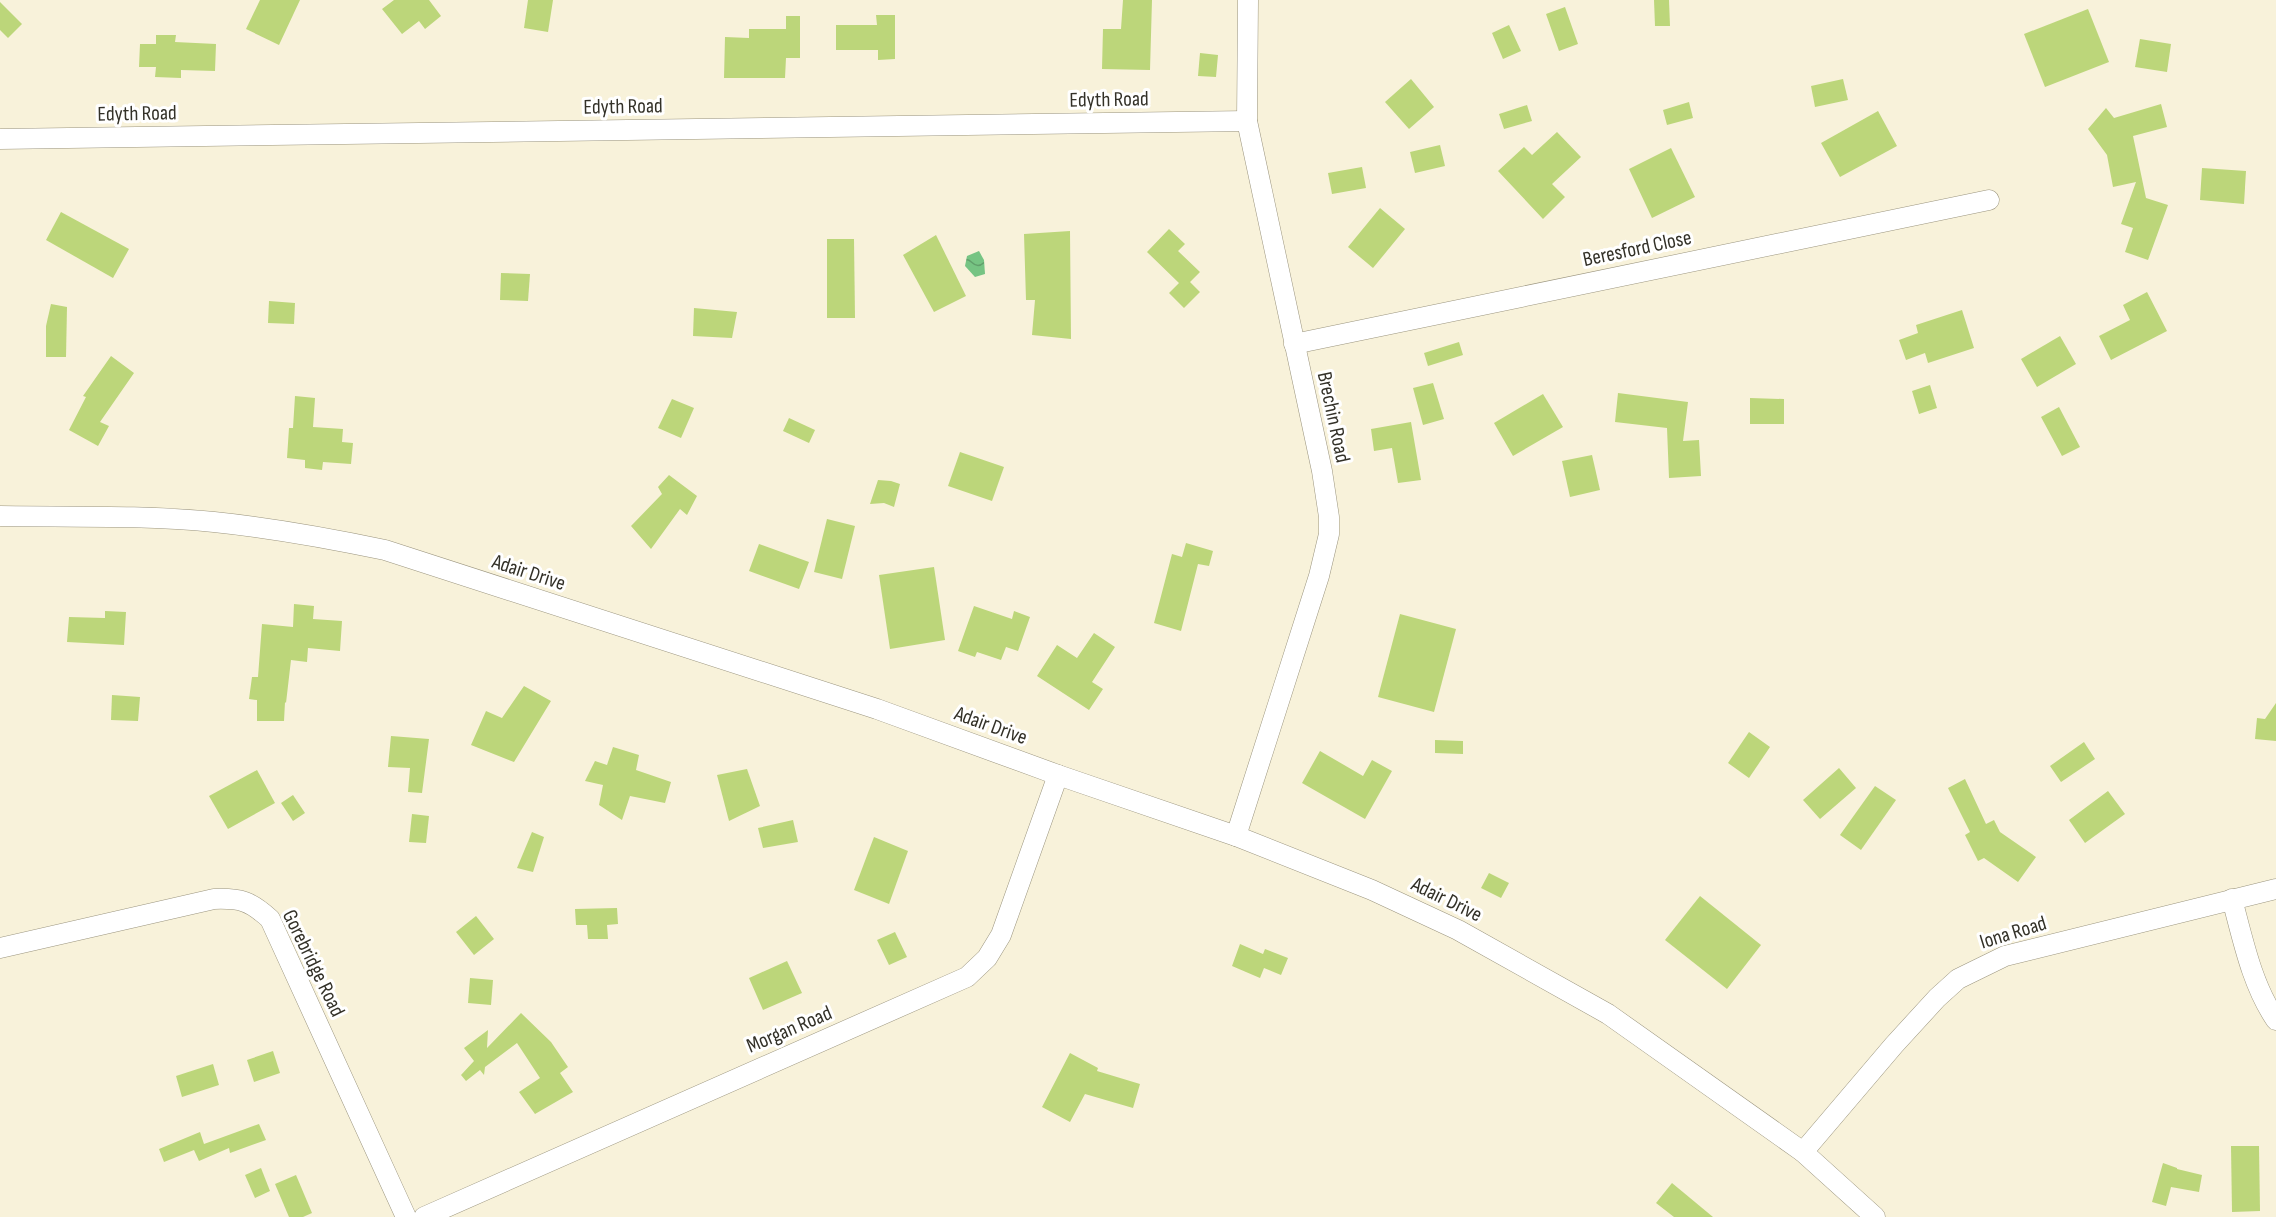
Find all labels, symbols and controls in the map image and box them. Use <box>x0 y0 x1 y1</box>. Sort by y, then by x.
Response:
street label: Edyth Road <box>1069 86 1149 113</box>
street label: Edyth Road <box>583 93 663 120</box>
street label: Edyth Road <box>97 100 177 127</box>
street label: Beresford Close <box>1581 225 1694 272</box>
street label: Brechin Road <box>1312 369 1355 465</box>
street label: Adair Drive <box>488 549 569 596</box>
street label: Adair Drive <box>950 700 1031 750</box>
street label: Adair Drive <box>1406 871 1486 927</box>
street label: Gorebridge Road <box>277 906 350 1021</box>
street label: Iona Road <box>1977 911 2049 954</box>
street label: Morgan Road <box>743 1000 836 1059</box>

